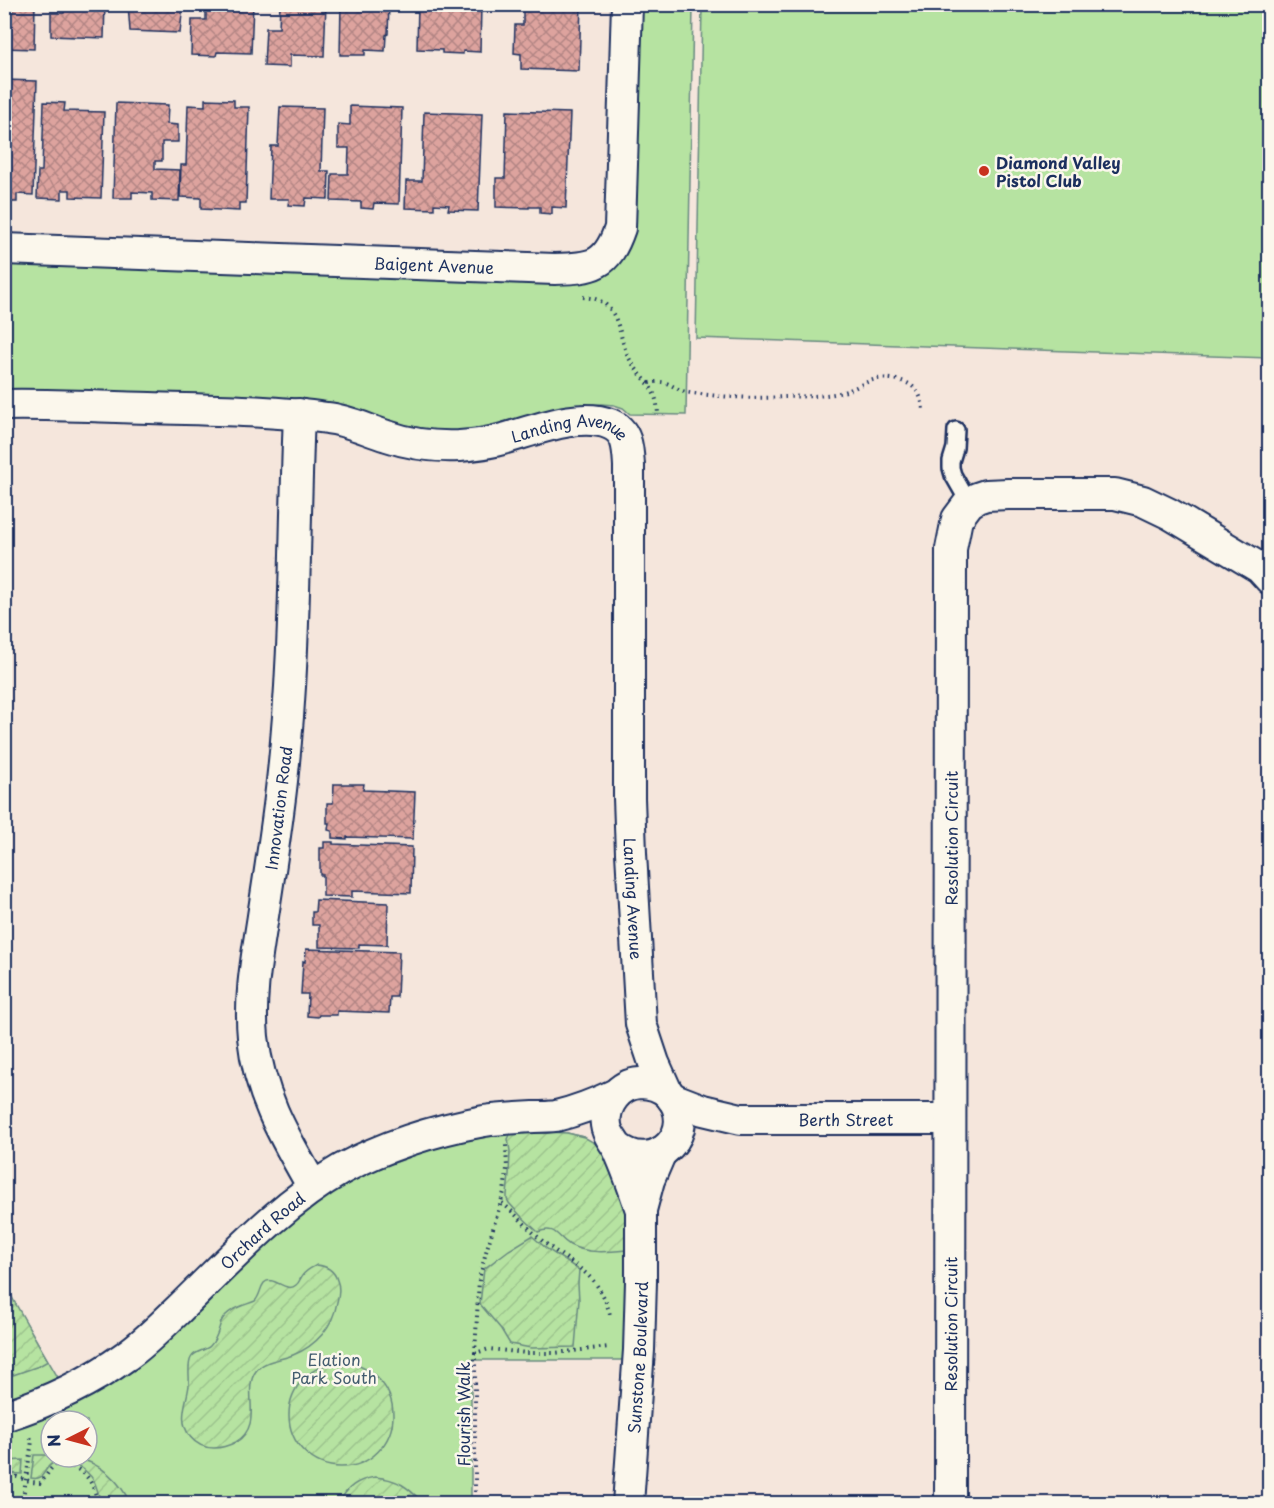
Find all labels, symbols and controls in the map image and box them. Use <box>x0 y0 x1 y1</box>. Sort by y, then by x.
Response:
place label: Diamond Valley Pistol Club <box>996 150 1121 192</box>
marker: Diamond Valley Pistol Club <box>977 164 991 178</box>
street label: Baigent Avenue <box>373 250 495 279</box>
street label: Landing Avenue <box>508 408 635 448</box>
street label: Innovation Road <box>258 745 298 871</box>
street label: Resolution Circuit <box>939 770 963 905</box>
street label: Landing Avenue <box>618 837 649 961</box>
street label: Berth Street <box>798 1107 894 1131</box>
street label: Orchard Road <box>214 1186 310 1275</box>
street label: Resolution Circuit <box>938 1256 962 1391</box>
street label: Sunstone Boulevard <box>621 1281 653 1434</box>
park label: Elation Park South <box>291 1347 377 1389</box>
street label: Flourish Walk <box>451 1361 475 1466</box>
north arrow <box>39 1409 99 1469</box>
text: N <box>40 1433 66 1448</box>

